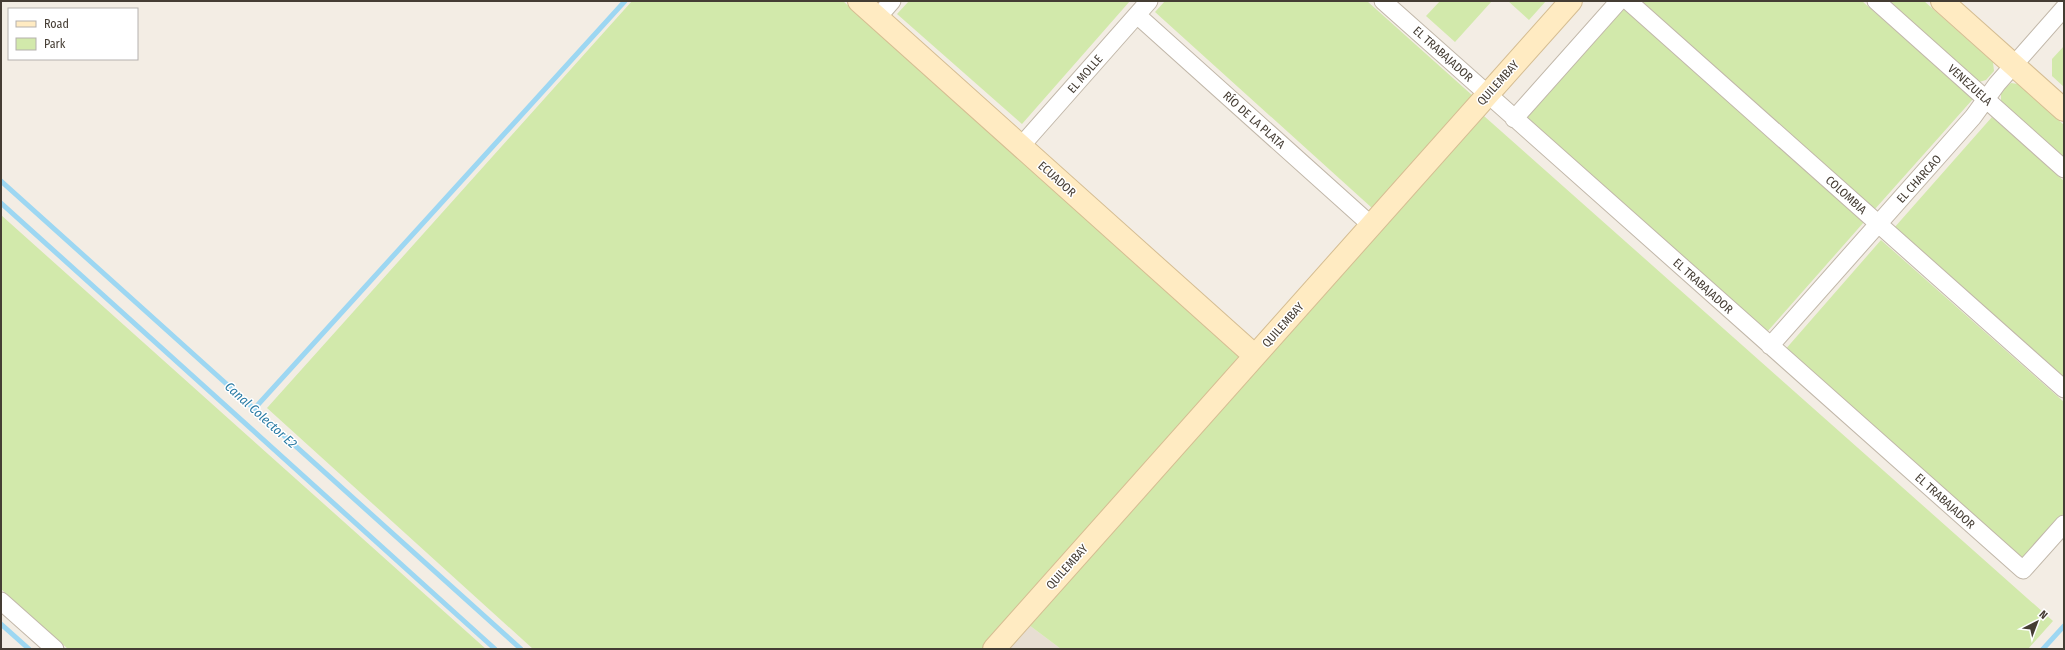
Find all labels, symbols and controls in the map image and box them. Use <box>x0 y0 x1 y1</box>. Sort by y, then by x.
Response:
legend <box>8 8 138 60</box>
text: Road <box>44 17 69 31</box>
street label: EL TRABAJADOR <box>1410 23 1476 85</box>
text: Park <box>44 37 66 51</box>
street label: EL MOLLE <box>1065 52 1106 96</box>
street label: QUILEMBAY <box>1474 58 1522 108</box>
street label: VENEZUELA <box>1945 62 1995 109</box>
street label: RÍO DE LA PLATA <box>1220 88 1289 152</box>
street label: EL CHARCAO <box>1894 152 1944 206</box>
street label: ECUADOR <box>1035 158 1079 200</box>
street label: COLOMBIA <box>1823 173 1870 217</box>
street label: EL TRABAJADOR <box>1670 255 1736 317</box>
street label: QUILEMBAY <box>1259 300 1307 350</box>
water label: Canal Colector E2 <box>222 379 300 451</box>
street label: EL TRABAJADOR <box>1912 470 1978 532</box>
street label: QUILEMBAY <box>1043 542 1091 592</box>
north arrow <box>2017 602 2057 642</box>
text: N <box>2037 608 2050 622</box>

